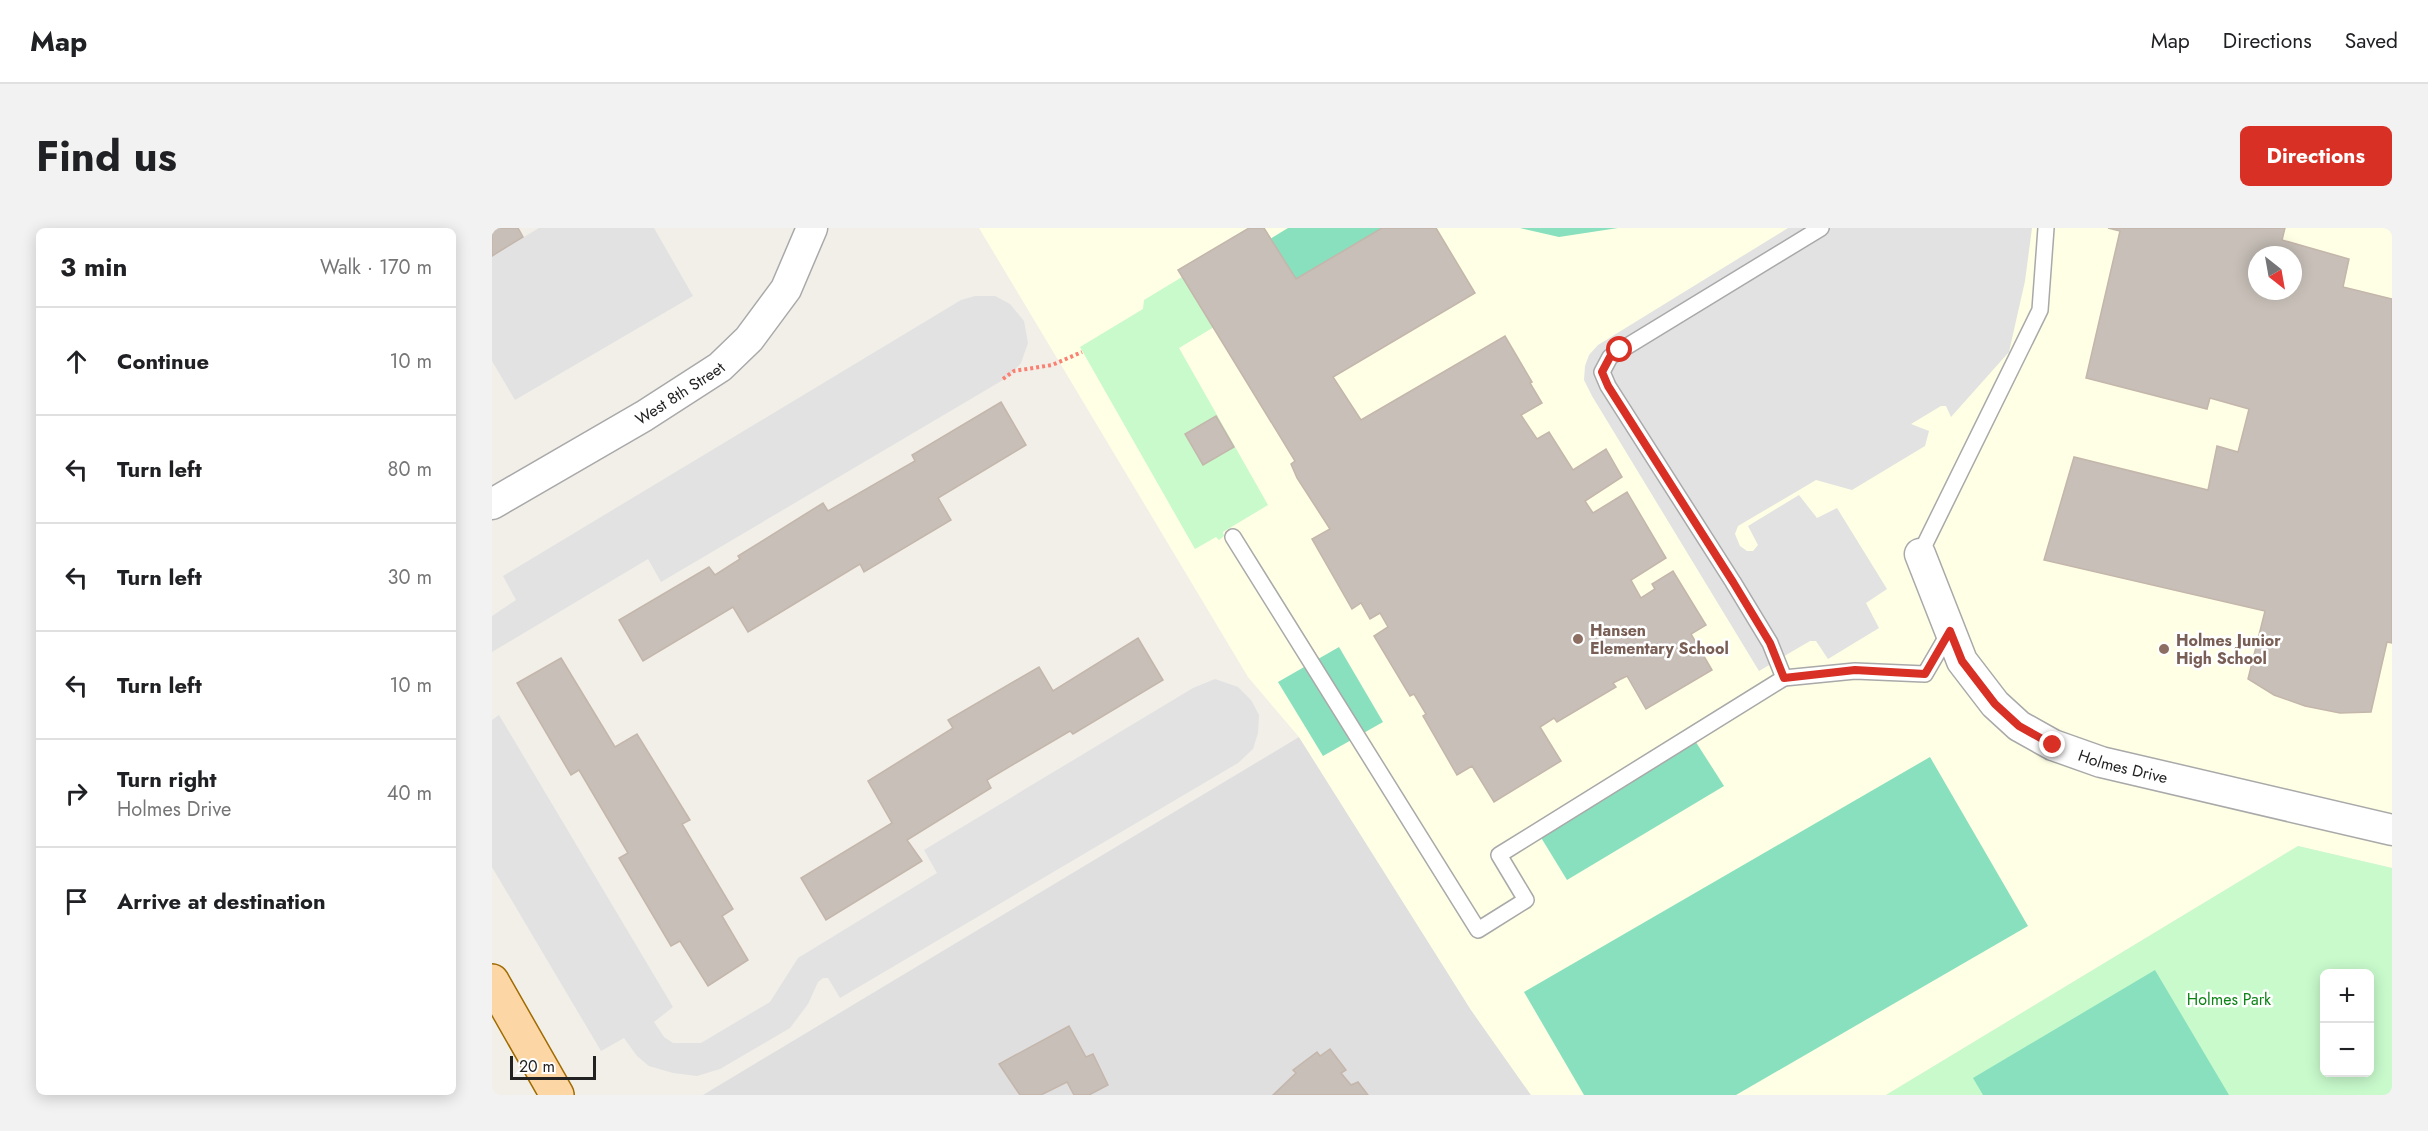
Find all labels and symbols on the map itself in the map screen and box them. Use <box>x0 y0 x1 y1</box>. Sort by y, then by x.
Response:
north arrow <box>2248 246 2302 300</box>
route start <box>1606 336 1632 362</box>
street label: West 8th Street <box>631 357 730 430</box>
place label: Hansen Elementary School <box>1590 619 1729 660</box>
place label: Holmes Junior High School <box>2176 629 2281 670</box>
marker: Hansen Elementary School <box>1571 632 1585 646</box>
marker: Holmes Junior High School <box>2157 642 2171 656</box>
route end <box>2039 731 2065 757</box>
street label: Holmes Drive <box>2075 743 2170 789</box>
park label: Holmes Park <box>2187 988 2272 1011</box>
scale bar <box>510 1053 596 1080</box>

